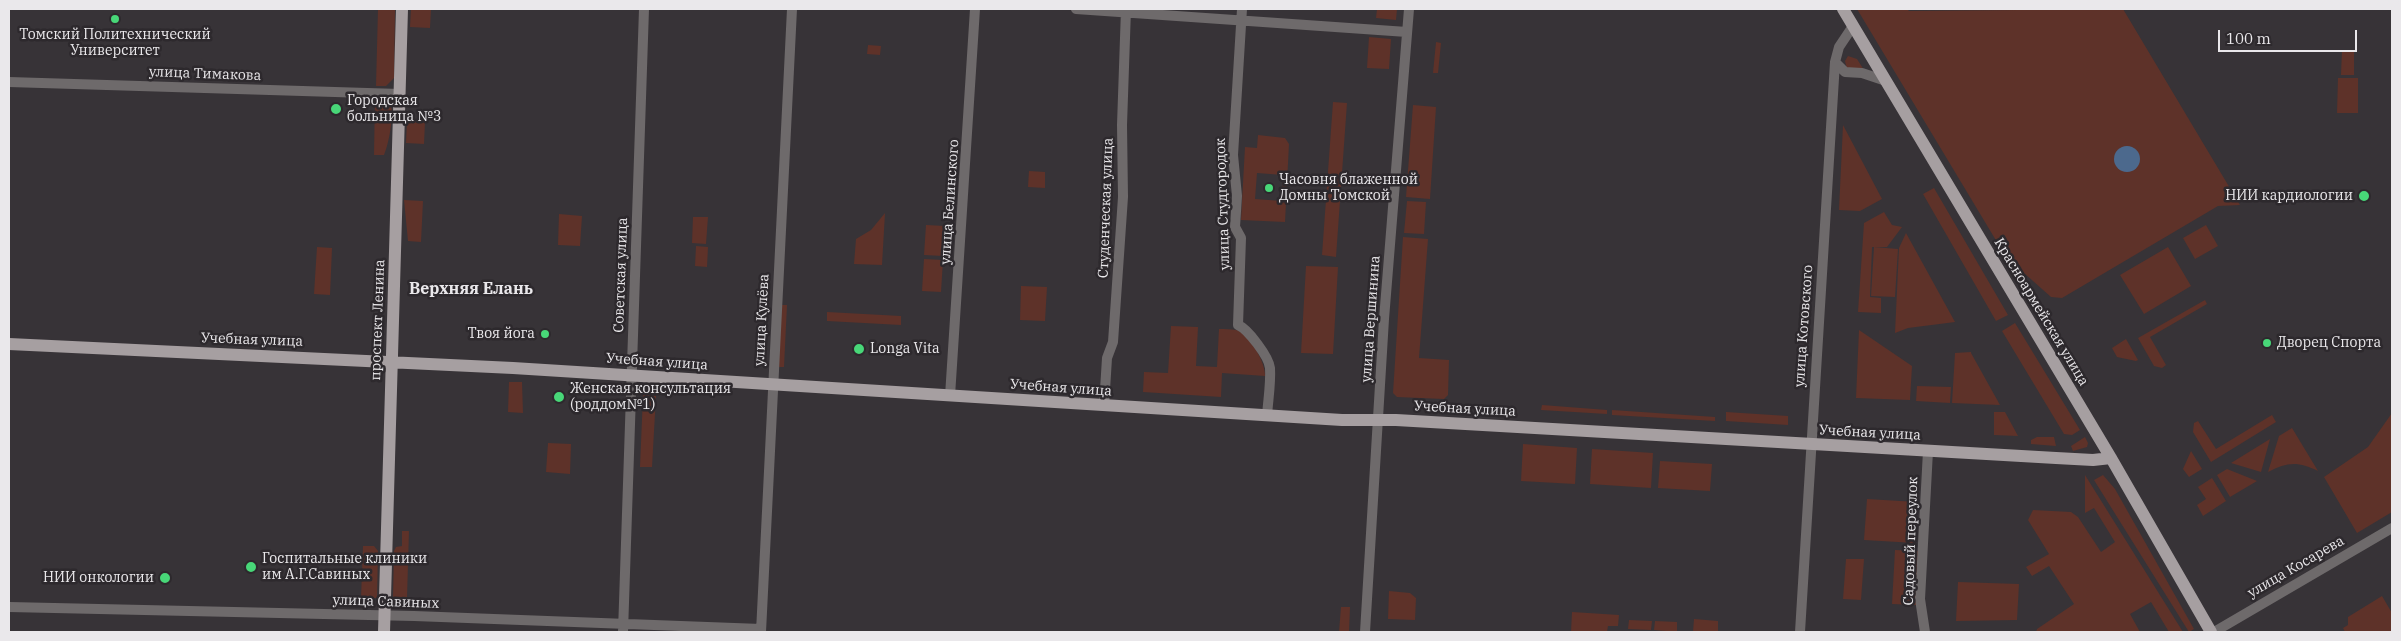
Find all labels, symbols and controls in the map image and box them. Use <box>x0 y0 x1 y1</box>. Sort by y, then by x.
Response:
marker: Томский Политехнический Университет <box>109 13 121 25</box>
scale bar <box>2221 20 2360 52</box>
place label: Томский Политехнический Университет <box>19 27 211 59</box>
text: 100 m <box>2226 29 2271 48</box>
street label: улица Тимакова <box>149 64 261 84</box>
place label: Городская больница №3 <box>347 93 441 125</box>
marker: Городская больница №3 <box>329 102 343 116</box>
street label: Студенческая улица <box>1095 137 1117 279</box>
street label: улица Студгородок <box>1212 138 1234 270</box>
street label: улица Белинского <box>937 139 963 265</box>
place label: Часовня блаженной Домны Томской <box>1279 172 1418 204</box>
marker: Часовня блаженной Домны Томской <box>1263 182 1275 194</box>
place label: НИИ кардиологии <box>2225 188 2353 204</box>
marker: НИИ кардиологии <box>2357 189 2371 203</box>
street label: Советская улица <box>611 217 631 333</box>
street label: Красноармейская улица <box>1990 235 2092 389</box>
street label: улица Вершинина <box>1358 255 1384 383</box>
street label: проспект Ленина <box>367 259 389 381</box>
street label: улица Котовского <box>1791 264 1817 388</box>
street label: улица Кулёва <box>751 274 773 366</box>
district label: Верхняя Елань <box>409 279 533 299</box>
place label: Твоя йога <box>467 326 535 342</box>
marker: Твоя йога <box>539 328 551 340</box>
street label: Учебная улица <box>201 330 303 350</box>
place label: Дворец Спорта <box>2277 335 2381 351</box>
marker: Дворец Спорта <box>2261 337 2273 349</box>
place label: Longa Vita <box>870 341 940 357</box>
marker: Longa Vita <box>852 342 866 356</box>
street label: Учебная улица <box>606 350 708 374</box>
street label: Учебная улица <box>1010 376 1112 400</box>
place label: Женская консультация (роддом№1) <box>570 381 731 414</box>
marker: Женская консультация (роддом№1) <box>552 390 566 404</box>
street label: Учебная улица <box>1414 398 1516 420</box>
street label: Учебная улица <box>1819 422 1921 444</box>
street label: Садовый переулок <box>1900 476 1922 606</box>
street label: улица Косарева <box>2245 533 2347 601</box>
place label: Госпитальные клиники им А.Г.Савиных <box>262 551 427 584</box>
marker: Госпитальные клиники им А.Г.Савиных <box>244 560 258 574</box>
place label: НИИ онкологии <box>43 570 154 586</box>
marker: НИИ онкологии <box>158 571 172 585</box>
street label: улица Савиных <box>332 592 440 612</box>

